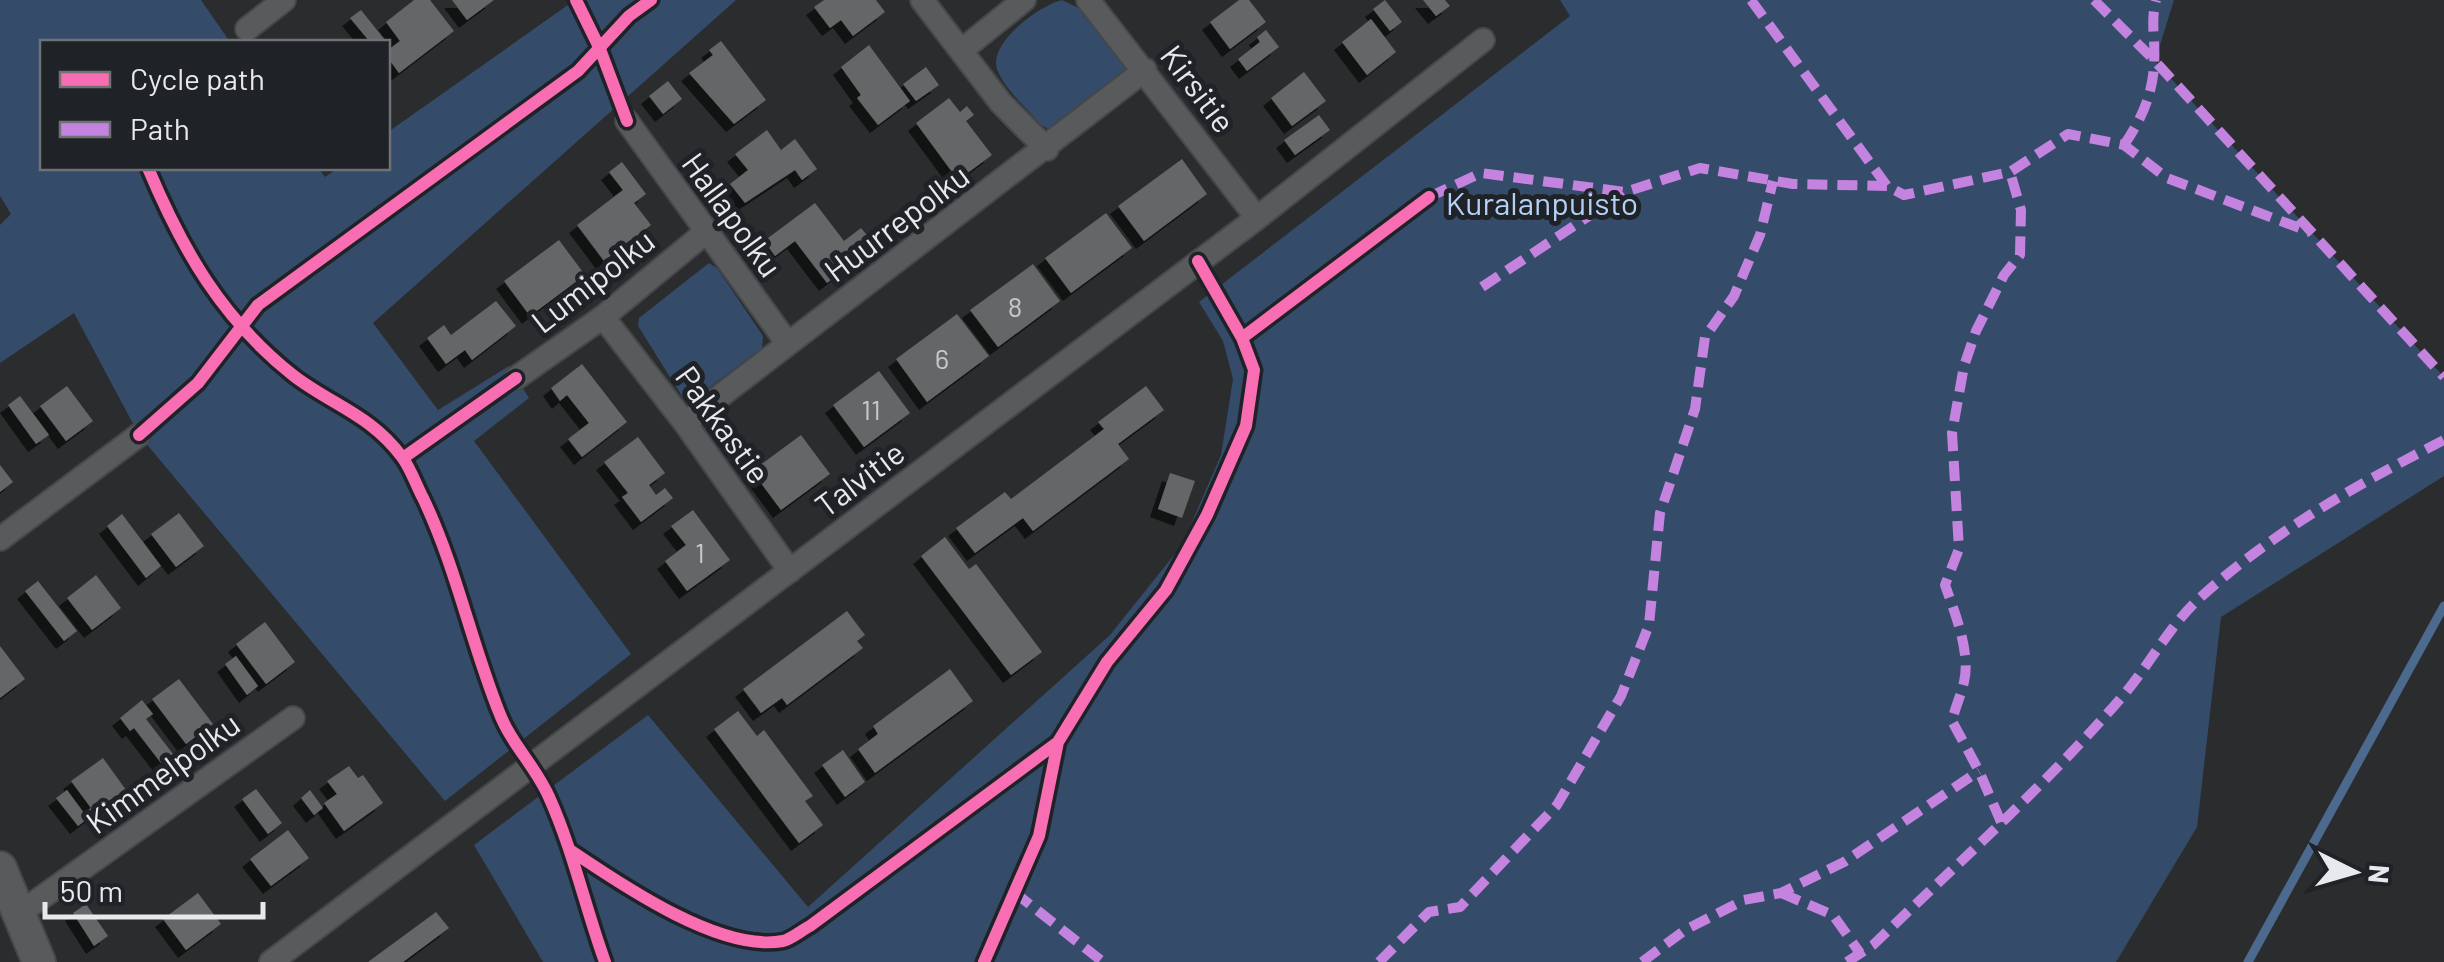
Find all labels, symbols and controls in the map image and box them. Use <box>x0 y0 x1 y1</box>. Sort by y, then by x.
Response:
street label: Kirsitie <box>1154 37 1244 139</box>
legend <box>40 40 390 170</box>
text: Cycle path <box>130 60 265 96</box>
text: Path <box>130 110 190 146</box>
street label: Hallapolku <box>675 145 791 283</box>
street label: Huurrepolku <box>816 155 976 289</box>
park label: Kuralanpuisto <box>1446 183 1638 221</box>
street label: Lumipolku <box>523 220 661 340</box>
house number: 8 <box>1008 289 1022 323</box>
house number: 6 <box>935 341 949 375</box>
street label: Pakkastie <box>669 358 779 490</box>
house number: 11 <box>861 392 881 426</box>
street label: Talvitie <box>807 432 911 524</box>
house number: 1 <box>695 535 705 569</box>
street label: Kimmelpolku <box>78 704 246 840</box>
north arrow <box>2304 822 2404 922</box>
scale bar <box>45 857 262 919</box>
text: N <box>2362 864 2398 885</box>
text: 50 m <box>60 872 123 908</box>

